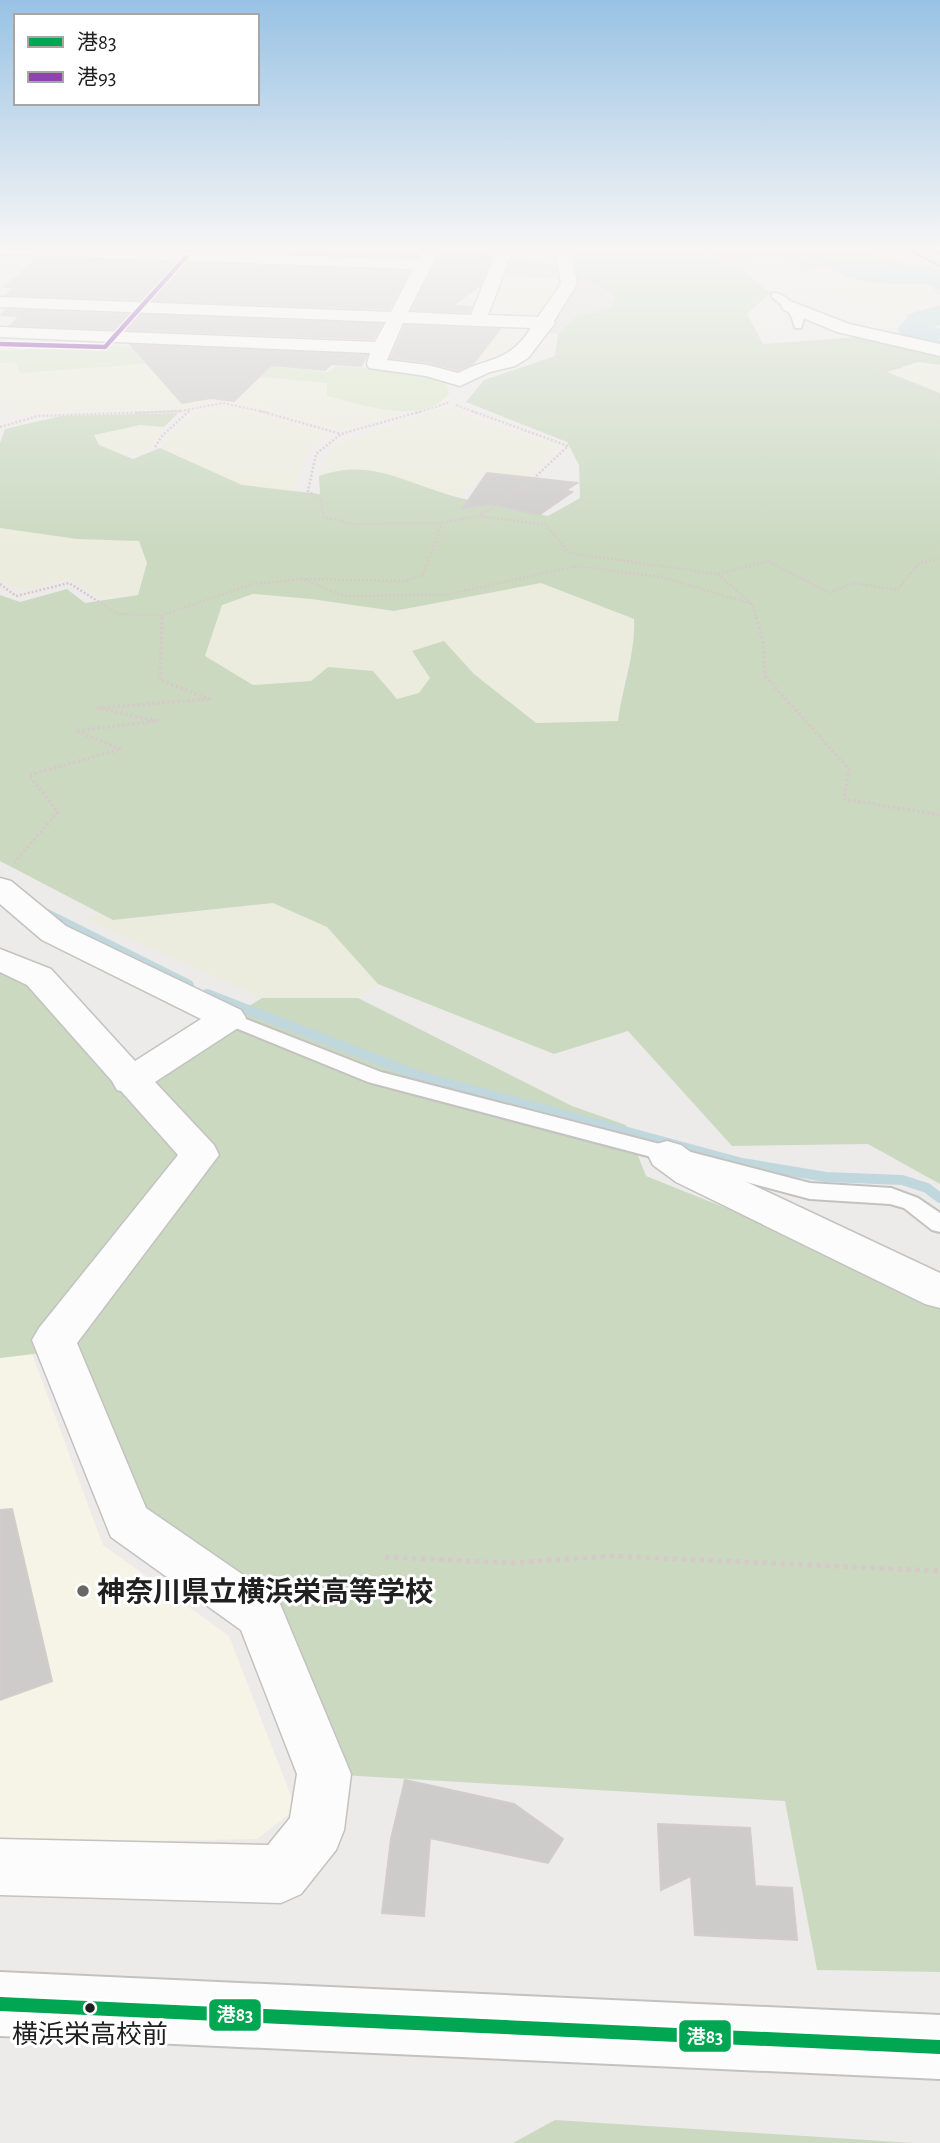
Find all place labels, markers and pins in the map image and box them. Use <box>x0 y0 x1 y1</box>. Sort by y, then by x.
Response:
place label: 神奈川県立横浜栄高等学校 <box>97 1576 433 1607</box>
marker: 神奈川県立横浜栄高等学校 <box>75 1583 91 1599</box>
marker: 横浜栄高校前 <box>83 2001 97 2015</box>
place label: 横浜栄高校前 <box>12 2021 168 2048</box>

